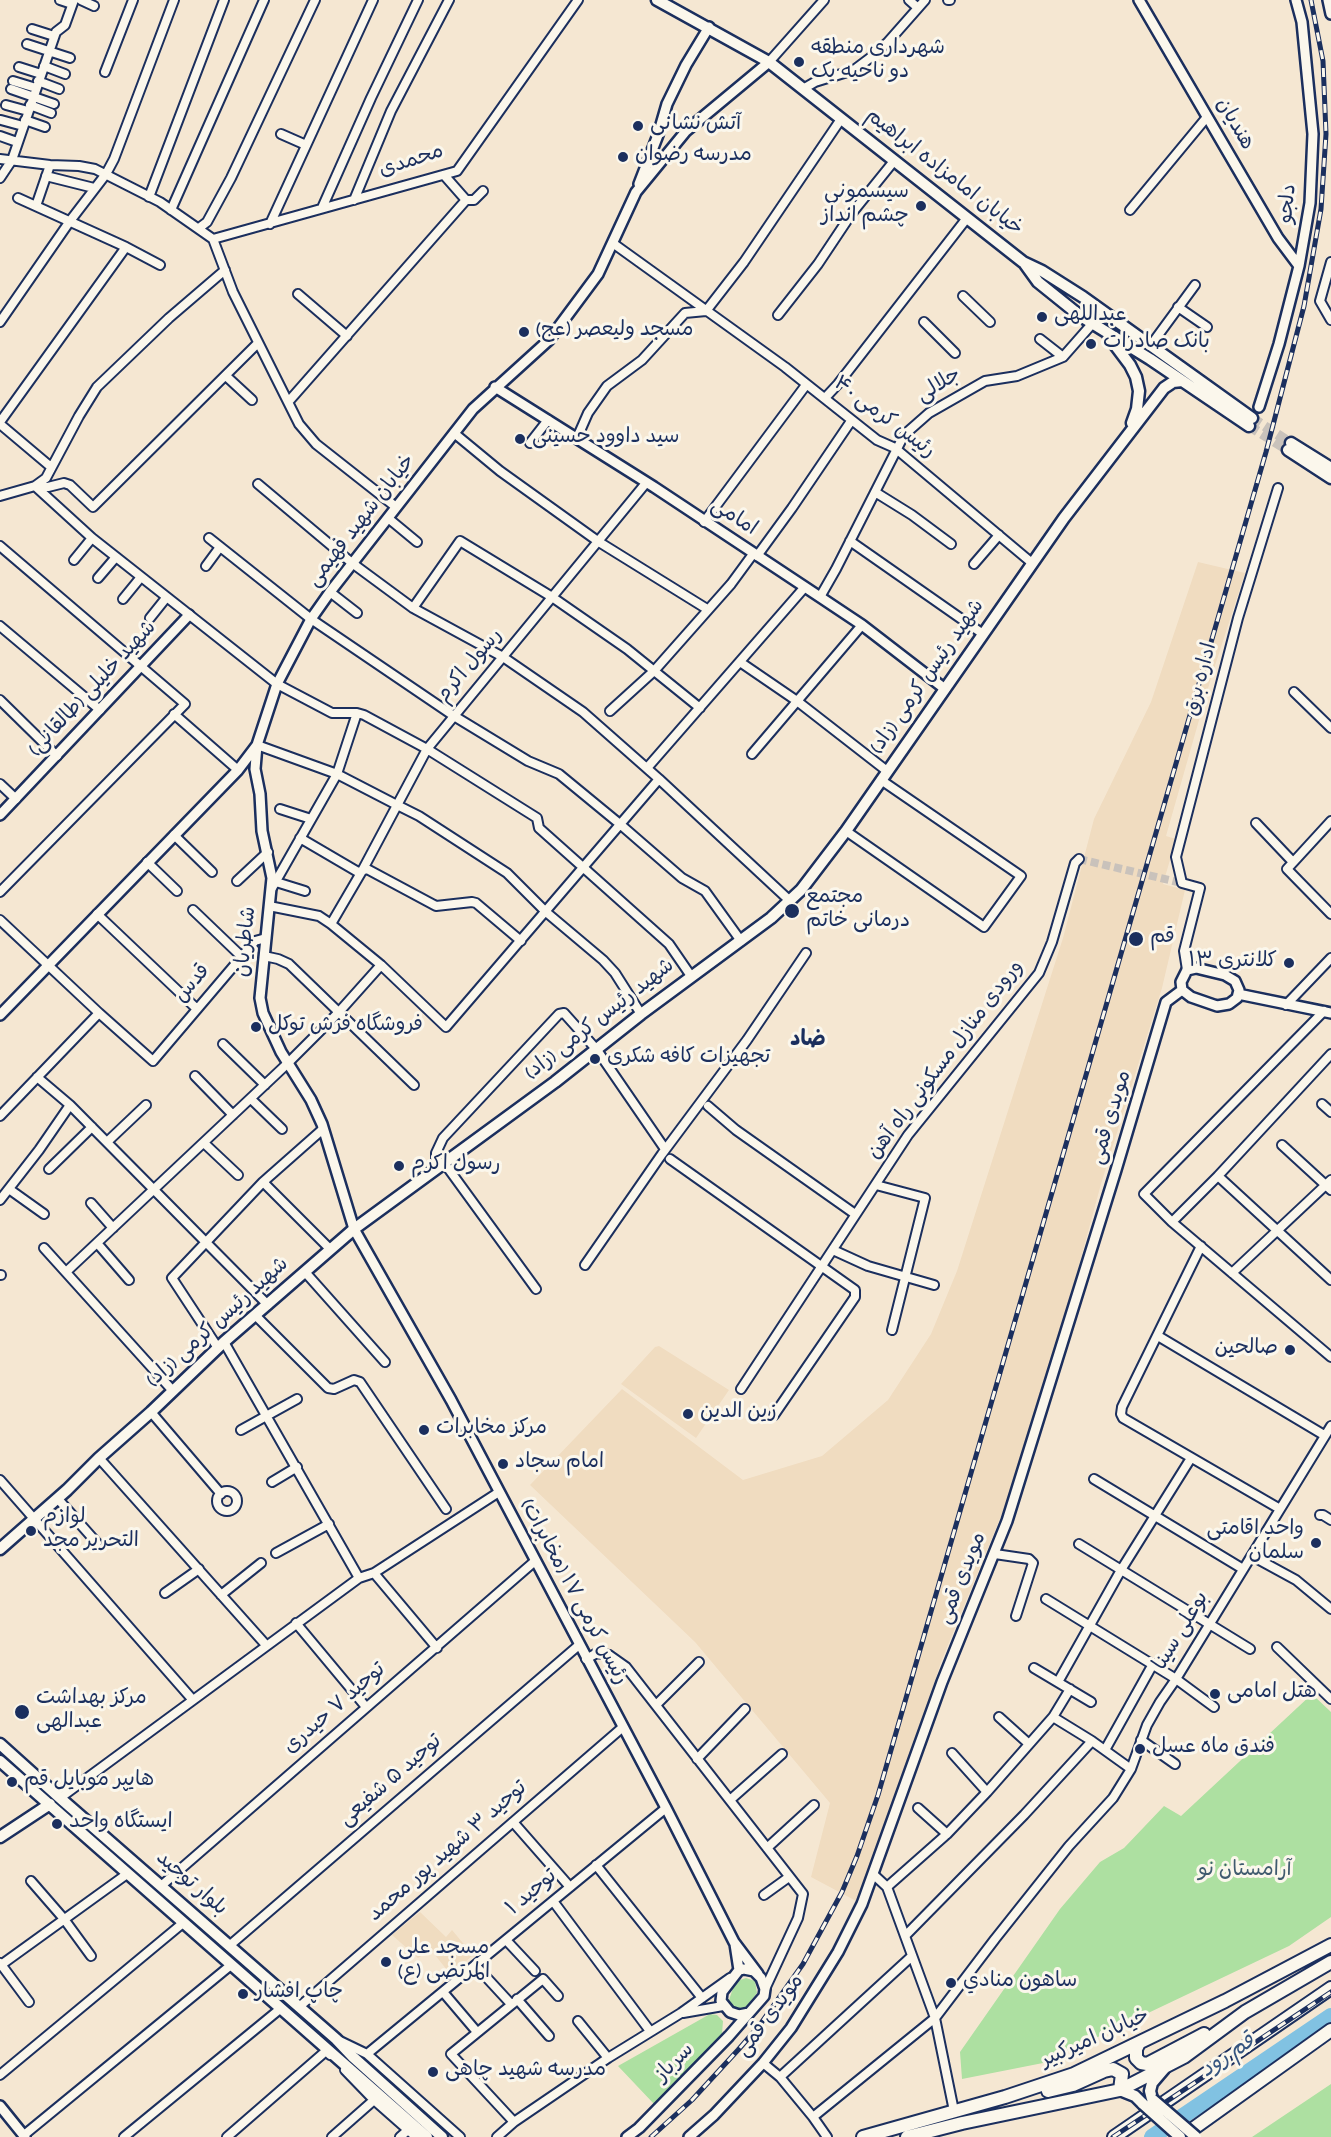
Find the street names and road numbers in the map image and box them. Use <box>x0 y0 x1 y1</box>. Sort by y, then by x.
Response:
street label: هندیان <box>1208 95 1258 155</box>
street label: خیابان امامزاده ابراهیم <box>859 105 1027 243</box>
street label: محمدی <box>376 141 448 185</box>
street label: دلجو <box>1275 183 1305 225</box>
street label: جلالی <box>913 364 967 410</box>
street label: رئیس کرمی ۴۰ <box>827 372 939 466</box>
street label: خیابان شهید فهیمی <box>303 451 423 593</box>
street label: امامی <box>705 495 761 543</box>
street label: شهید رئیس کرمی (زاد) <box>866 596 992 760</box>
street label: شهید خلیلی (طالقانی) <box>25 617 163 763</box>
street label: رسول اکرم <box>433 625 509 709</box>
street label: اداره برق <box>1181 641 1225 719</box>
street label: شاطریان <box>232 906 264 978</box>
street label: شهید رئیس کرمی (زاد) <box>521 955 681 1087</box>
street label: ورودی منازل مسکونی راه آهن <box>864 956 1030 1166</box>
street label: قدس <box>171 960 217 1010</box>
street label: مویدی قمی <box>1087 1068 1139 1168</box>
street label: شهید رئیس کرمی (زاد) <box>143 1253 295 1395</box>
street label: رئیس کرمی ۱۷ (مخابرات) <box>512 1496 632 1690</box>
street label: مویدی قمی <box>934 1529 994 1629</box>
street label: بوعلی سینا <box>1150 1588 1216 1676</box>
street label: توحید ۷ حیدری <box>280 1659 392 1761</box>
street label: توحید ۵ شفیعی <box>335 1730 449 1834</box>
street label: توحید ۳ شهيد پور محمد <box>364 1777 534 1929</box>
street label: بلوار توحید <box>149 1847 231 1923</box>
street label: توحید ۱ <box>502 1865 564 1923</box>
street label: مویدی قمی <box>733 1971 811 2063</box>
street label: خیابان امیرکبیر <box>1038 2005 1154 2075</box>
street label: سرباز <box>651 2039 701 2089</box>

